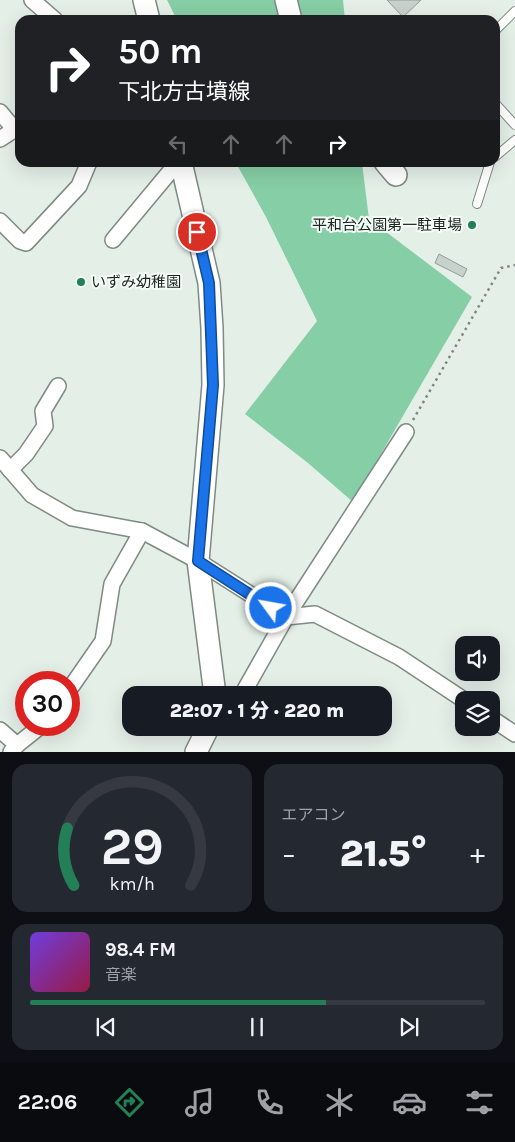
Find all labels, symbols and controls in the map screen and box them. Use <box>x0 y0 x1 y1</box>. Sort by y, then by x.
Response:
text: 50 m <box>118 31 203 72</box>
icon: right <box>35 35 100 100</box>
text: 下北方古墳線 <box>118 79 250 105</box>
icon: left <box>164 130 192 158</box>
icon: ahead <box>217 130 245 158</box>
icon: ahead <box>270 130 298 158</box>
icon: right <box>323 130 351 158</box>
pin <box>176 211 218 253</box>
place label: 平和台公園第一駐車場 <box>312 216 462 234</box>
icon: arrive <box>183 218 211 246</box>
marker: 平和台公園第一駐車場 <box>466 219 478 231</box>
place label: いずみ幼稚園 <box>91 273 181 291</box>
marker: いずみ幼稚園 <box>75 276 87 288</box>
position arrow <box>244 581 296 633</box>
map controls <box>455 636 500 736</box>
button: sound <box>455 636 500 681</box>
speed limit sign: 30 <box>15 671 80 736</box>
button: layers <box>455 691 500 736</box>
text: 22:07 · 1 分 · 220 m <box>170 700 344 722</box>
text: エアコン <box>282 805 346 824</box>
text: 29 <box>100 816 163 877</box>
text: 21.5° <box>339 831 427 876</box>
text: − <box>282 837 296 870</box>
text: + <box>470 837 485 870</box>
text: km/h <box>109 874 154 895</box>
text: 98.4 FM <box>105 939 176 961</box>
text: 音楽 <box>105 965 137 984</box>
icon: previous <box>92 1013 120 1041</box>
icon: pause <box>243 1013 271 1041</box>
icon: next <box>395 1013 423 1041</box>
icon: directions <box>112 1085 147 1120</box>
icon: music <box>182 1085 217 1120</box>
icon: phone <box>252 1085 287 1120</box>
icon: climate <box>322 1085 357 1120</box>
icon: car <box>392 1085 427 1120</box>
icon: filters <box>462 1085 497 1120</box>
text: 22:06 <box>18 1089 77 1115</box>

